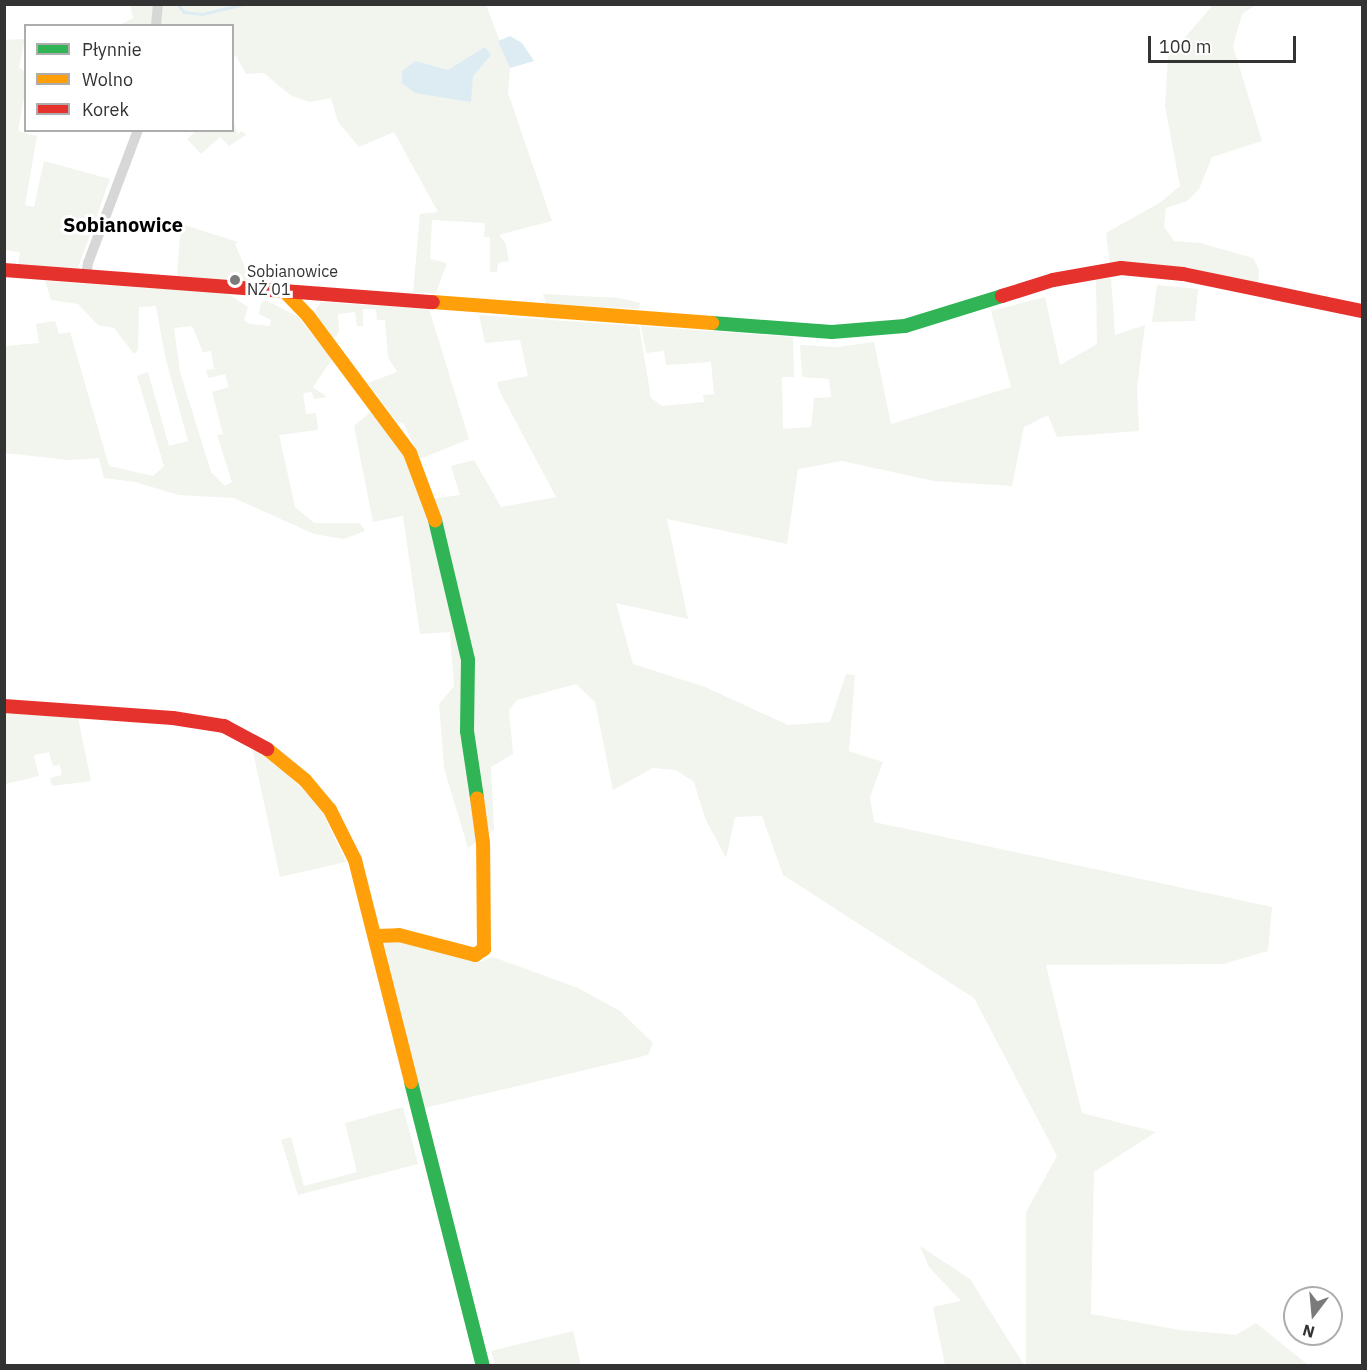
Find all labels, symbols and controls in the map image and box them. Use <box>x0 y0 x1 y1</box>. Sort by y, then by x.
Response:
legend <box>24 24 234 132</box>
scale bar <box>1151 24 1300 62</box>
text: 100 m <box>1159 35 1211 58</box>
text: Płynnie <box>82 38 142 61</box>
text: Wolno <box>82 68 133 91</box>
text: Korek <box>82 98 129 121</box>
district label: Sobianowice <box>63 212 183 236</box>
place label: Sobianowice NŻ 01 <box>247 261 338 299</box>
marker: Sobianowice NŻ 01 <box>228 273 242 287</box>
north arrow <box>1283 1286 1343 1346</box>
text: N <box>1300 1320 1317 1343</box>

